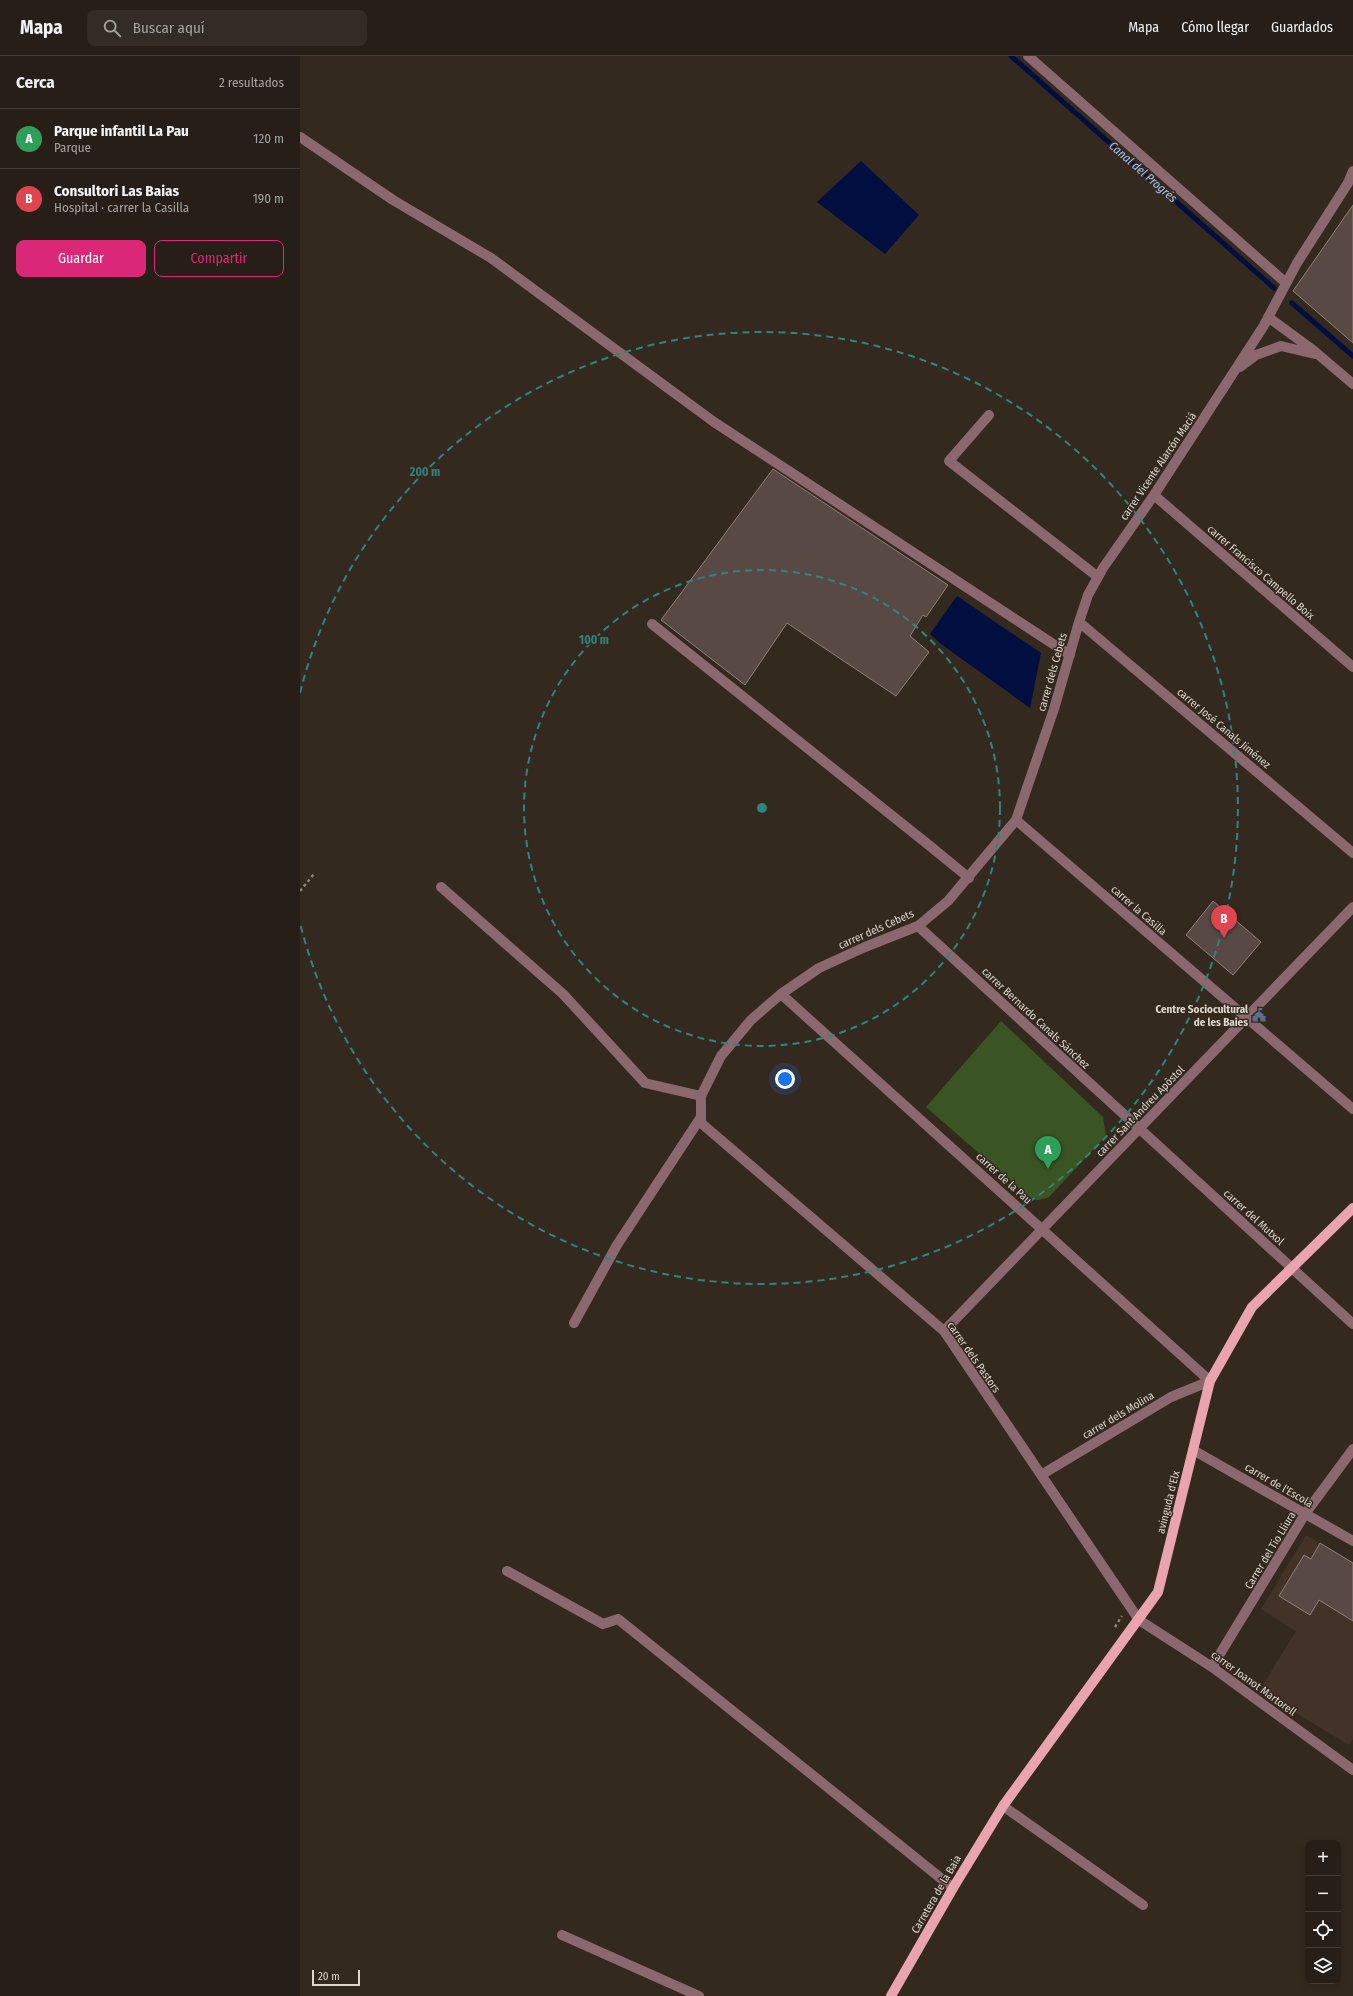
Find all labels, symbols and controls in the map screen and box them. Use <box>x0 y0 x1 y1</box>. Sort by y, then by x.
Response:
search box <box>87 10 367 46</box>
text: Mapa <box>20 16 63 39</box>
icon: search <box>101 17 123 39</box>
text: Buscar aquí <box>133 19 205 37</box>
text: Mapa <box>1128 19 1159 36</box>
text: Cómo llegar <box>1181 19 1249 36</box>
text: Guardados <box>1271 19 1333 36</box>
text: Cerca <box>16 72 55 93</box>
text: 2 resultados <box>219 75 284 90</box>
text: Parque infantil La Pau <box>54 122 189 140</box>
text: A <box>25 131 33 146</box>
text: 120 m <box>253 131 284 146</box>
water label: Canal del Progrés <box>1106 139 1180 205</box>
text: Parque <box>54 140 91 155</box>
text: Consultori Las Baias <box>54 182 179 200</box>
text: B <box>25 191 33 206</box>
text: 190 m <box>253 191 284 206</box>
text: Hospital · carrer la Casilla <box>54 200 189 215</box>
button: Guardar <box>16 240 146 277</box>
button: Compartir <box>154 240 284 277</box>
street label: carrer Vicente Alarcón Maciá <box>1117 410 1199 523</box>
text: 200 m <box>409 465 440 479</box>
street label: carrer Francisco Campello Boix <box>1205 522 1317 623</box>
street label: carrer dels Cebets <box>1035 631 1070 713</box>
text: 100 m <box>579 633 609 647</box>
street label: carrer José Canals Jiménez <box>1174 685 1274 772</box>
centre of rings <box>755 801 769 815</box>
street label: carrer la Casilla <box>1108 883 1169 938</box>
pin: B <box>1211 905 1237 938</box>
street label: carrer dels Cebets <box>837 907 916 952</box>
street label: carrer Bernardo Canals Sánchez <box>979 965 1093 1072</box>
place label: Centre Sociocultural de les Baies <box>1155 1003 1249 1029</box>
public building icon: Centre Sociocultural de les Baies <box>1251 1007 1267 1023</box>
street label: carrer Sant Andreu Apòstol <box>1094 1063 1187 1159</box>
your location <box>775 1069 795 1089</box>
pin: A <box>1035 1136 1061 1169</box>
street label: carrer de la Pau <box>973 1150 1034 1207</box>
street label: carrer del Mutxol <box>1221 1187 1287 1248</box>
street label: carrer dels Pastors <box>944 1319 1003 1395</box>
street label: carrer dels Molina <box>1080 1389 1156 1442</box>
street label: carrer de l'Escola <box>1242 1461 1315 1510</box>
street label: avinguda d'Elx <box>1154 1469 1183 1535</box>
street label: Carrer del Tio Lliura <box>1242 1509 1299 1591</box>
street label: carrer Joanot Martorell <box>1209 1648 1299 1719</box>
map controls <box>1305 1840 1341 1984</box>
button: + <box>1305 1840 1341 1876</box>
street label: Carretera de la Baia <box>909 1853 964 1936</box>
button: − <box>1305 1876 1341 1912</box>
button: locate <box>1305 1912 1341 1948</box>
button: layers <box>1305 1948 1341 1984</box>
scale bar <box>312 1968 360 1987</box>
text: 20 m <box>318 1970 340 1983</box>

